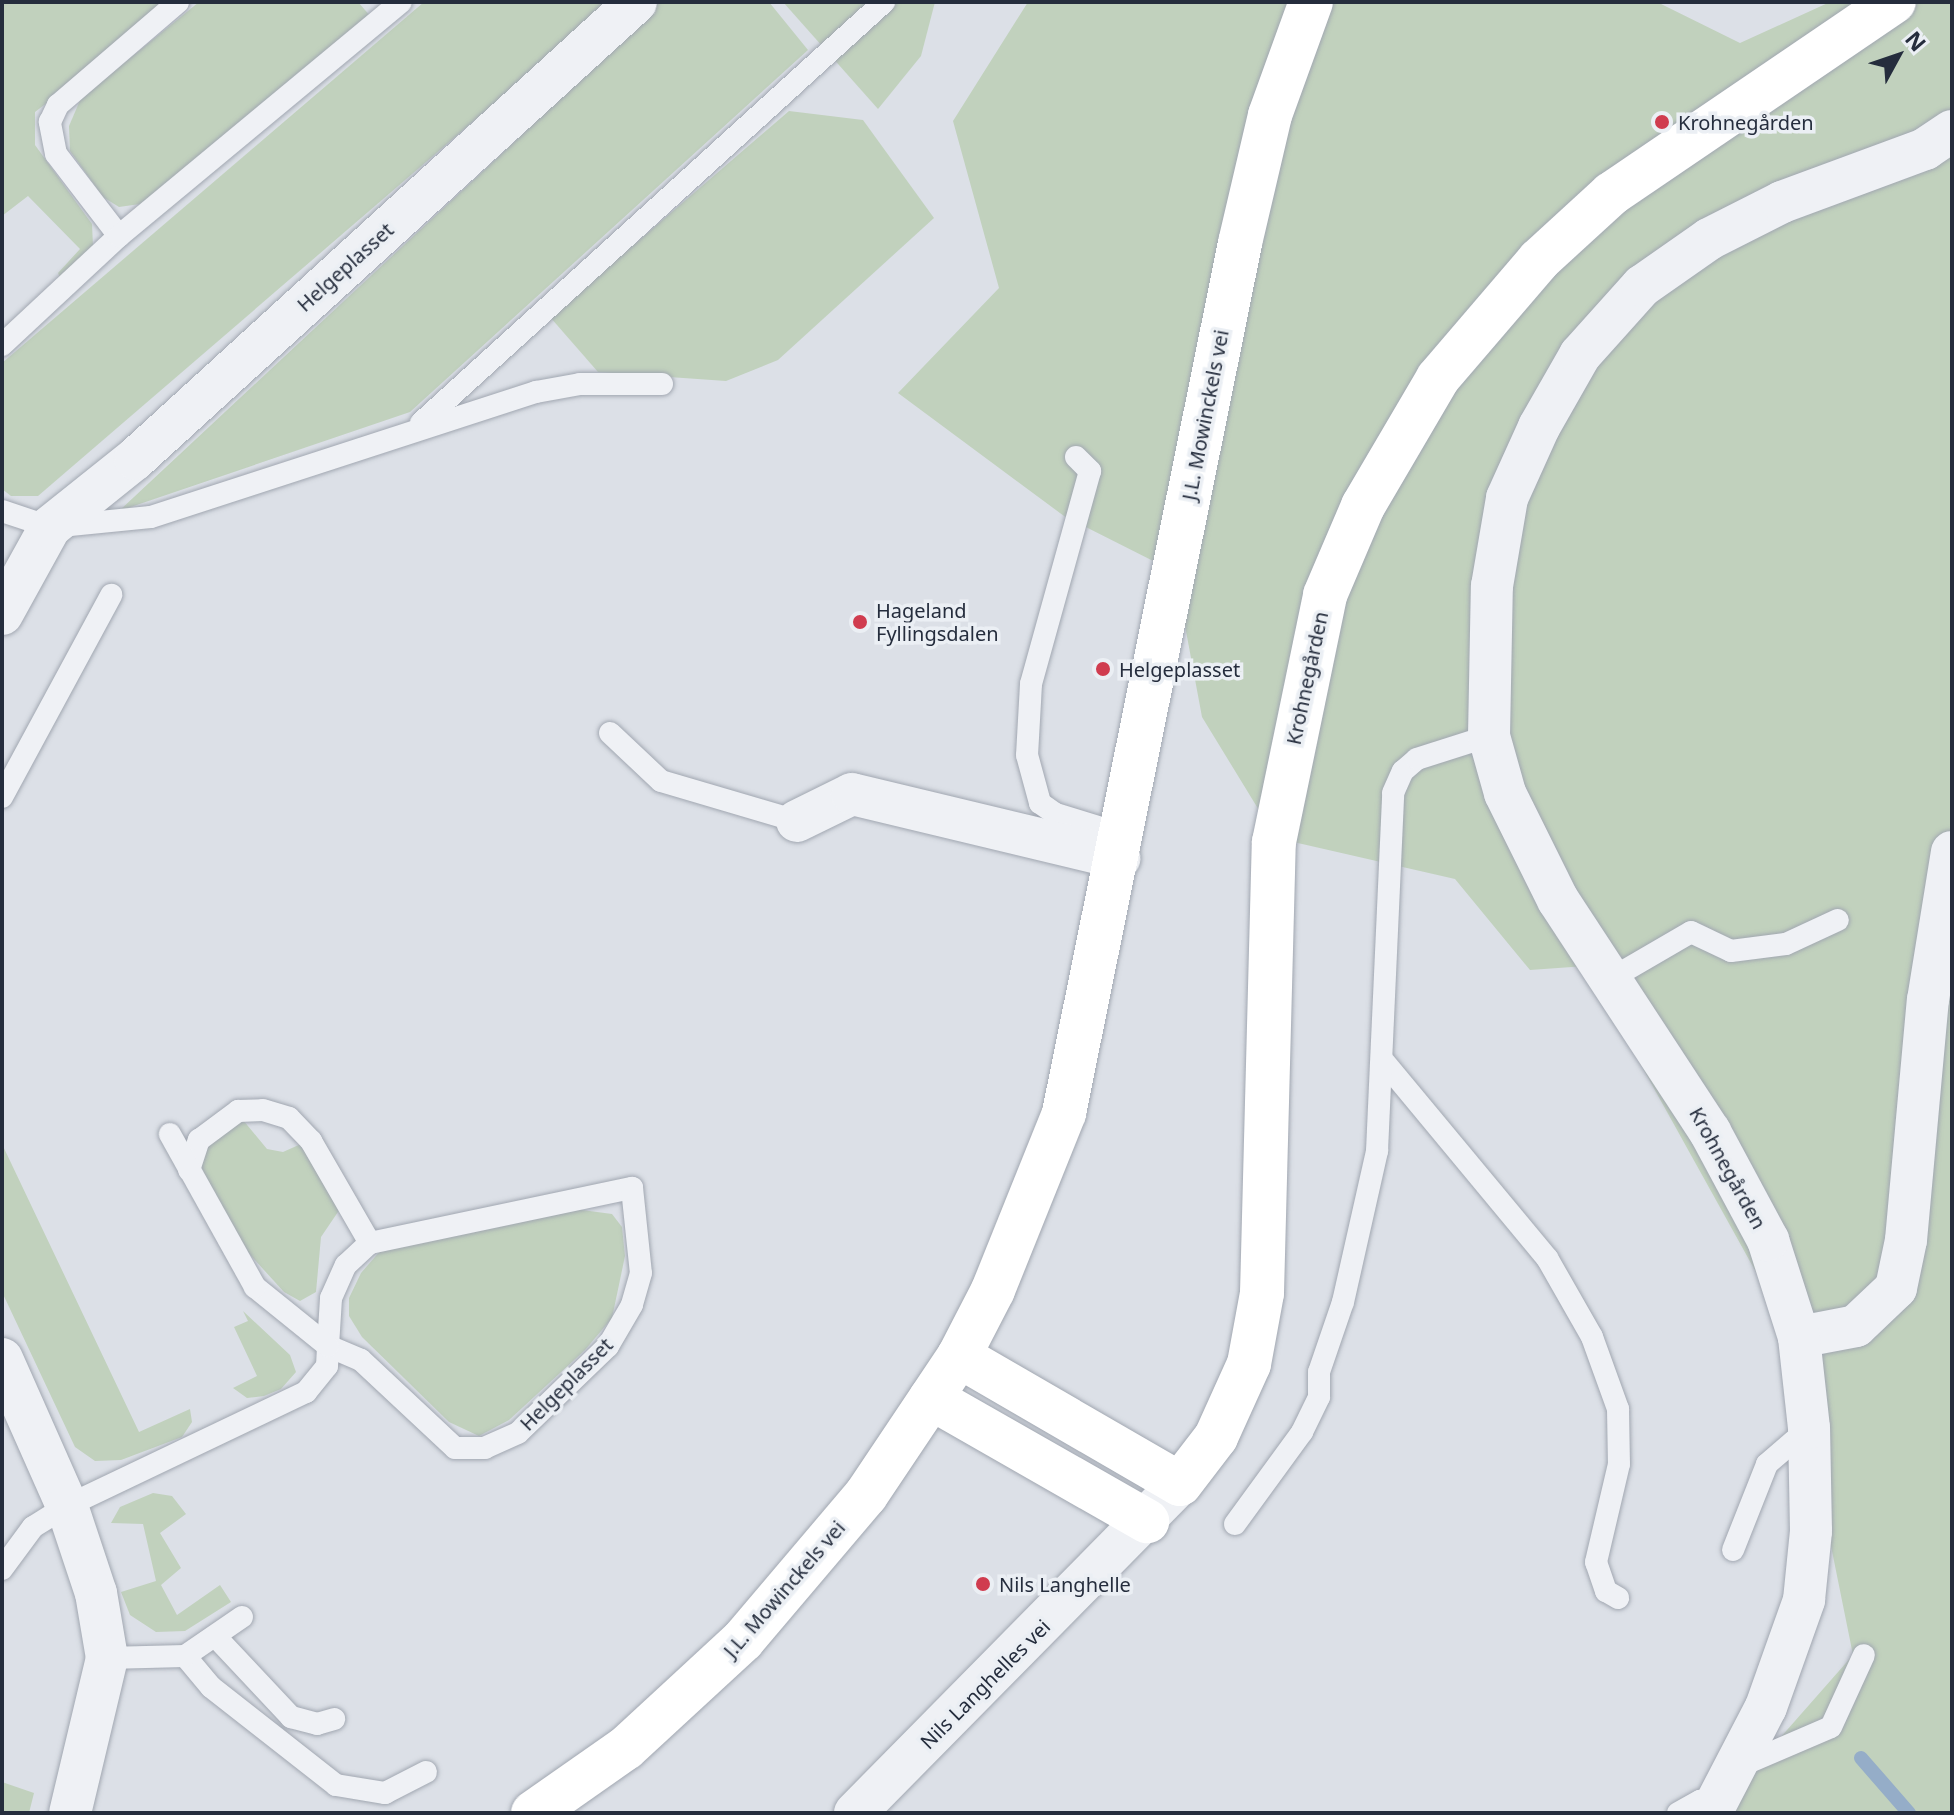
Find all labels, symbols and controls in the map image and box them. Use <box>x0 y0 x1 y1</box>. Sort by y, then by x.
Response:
north arrow <box>1858 16 1938 96</box>
text: N <box>1899 24 1934 57</box>
place label: Krohnegården <box>1678 110 1814 134</box>
marker: Krohnegården <box>1653 113 1671 131</box>
street label: Helgeplasset <box>292 218 398 316</box>
street label: J.L. Mowinckels vei <box>1177 328 1233 502</box>
place label: Hageland Fyllingsdalen <box>876 598 999 645</box>
street label: Krohnegården <box>1281 609 1333 747</box>
marker: Hageland Fyllingsdalen <box>851 613 869 631</box>
place label: Helgeplasset <box>1119 657 1240 681</box>
marker: Helgeplasset <box>1094 660 1112 678</box>
street label: Krohnegården <box>1685 1103 1771 1233</box>
street label: Helgeplasset <box>515 1333 617 1435</box>
street label: J.L. Mowinckels vei <box>718 1516 850 1662</box>
place label: Nils Langhelle <box>999 1572 1131 1596</box>
marker: Nils Langhelle <box>974 1575 992 1593</box>
street label: Nils Langhelles vei <box>915 1614 1055 1754</box>

